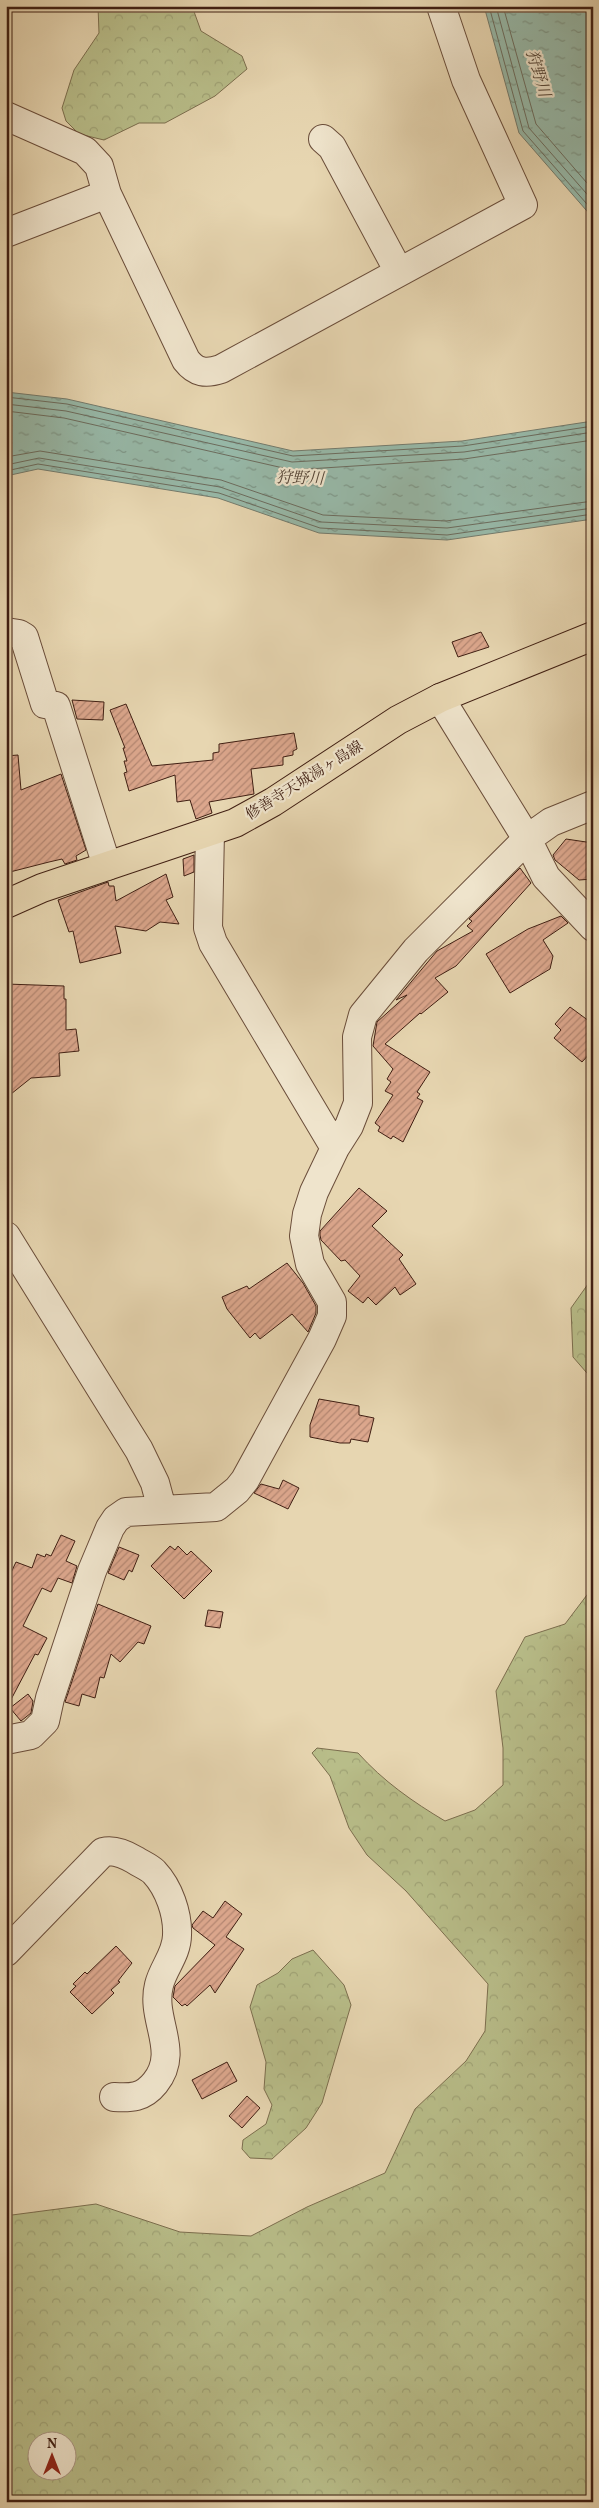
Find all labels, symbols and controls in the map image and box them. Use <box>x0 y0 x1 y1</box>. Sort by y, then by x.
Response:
water label: 狩野川 <box>520 47 555 102</box>
water label: 狩野川 <box>276 467 326 491</box>
street label: 修善寺天城湯ヶ島線 <box>242 737 368 826</box>
north arrow <box>28 2430 78 2480</box>
text: N <box>47 2435 57 2454</box>

